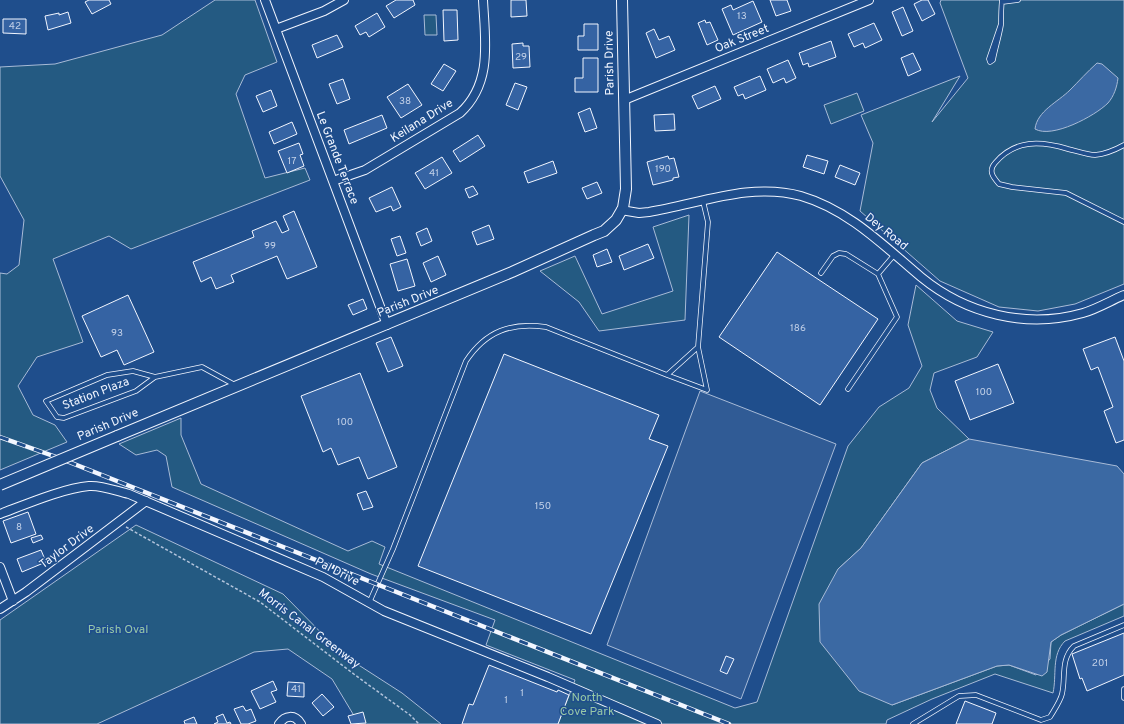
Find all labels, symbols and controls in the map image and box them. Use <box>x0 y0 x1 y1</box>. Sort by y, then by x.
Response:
house number: 13 <box>737 10 747 23</box>
house number: 42 <box>9 20 21 33</box>
street label: Oak Street <box>713 21 771 57</box>
street label: Parish Drive <box>601 30 619 96</box>
house number: 29 <box>515 51 527 64</box>
street label: Keilana Drive <box>388 95 456 147</box>
house number: 38 <box>399 95 411 108</box>
street label: Le Grande Terrace <box>312 109 362 207</box>
house number: 17 <box>288 155 296 168</box>
house number: 190 <box>655 163 671 176</box>
house number: 41 <box>429 167 439 180</box>
street label: Dey Road <box>861 210 911 254</box>
house number: 99 <box>264 240 276 253</box>
street label: Parish Drive <box>375 282 441 322</box>
house number: 186 <box>790 322 806 335</box>
house number: 93 <box>111 327 123 340</box>
street label: Station Plaza <box>60 374 132 414</box>
house number: 100 <box>976 386 992 399</box>
street label: Parish Drive <box>75 405 141 445</box>
house number: 100 <box>337 416 353 429</box>
house number: 150 <box>535 500 551 513</box>
house number: 8 <box>16 521 22 534</box>
street label: Taylor Drive <box>36 521 98 573</box>
street label: Pal Drive <box>312 554 362 590</box>
street label: Morris Canal Greenway <box>255 585 363 673</box>
park label: Parish Oval <box>88 622 148 638</box>
house number: 201 <box>1092 657 1108 670</box>
house number: 41 <box>291 683 301 696</box>
house number: 1 <box>520 687 524 700</box>
park label: North Cove Park <box>560 690 614 720</box>
house number: 1 <box>504 694 508 707</box>

